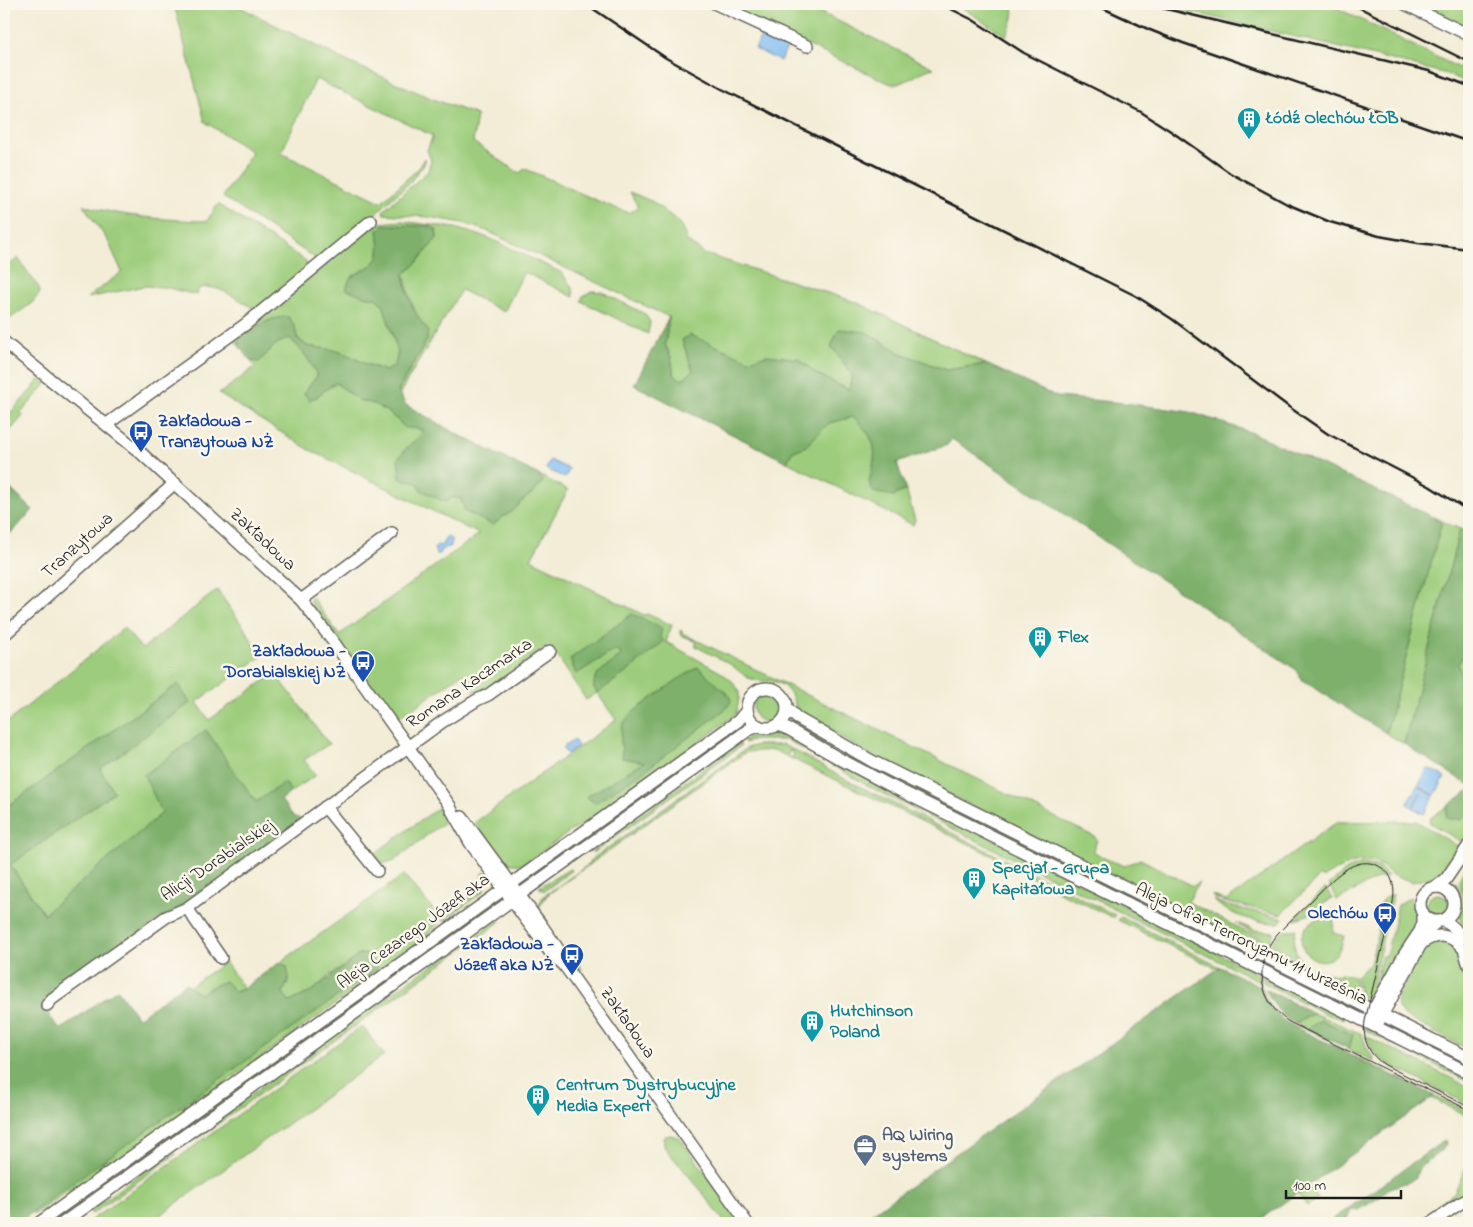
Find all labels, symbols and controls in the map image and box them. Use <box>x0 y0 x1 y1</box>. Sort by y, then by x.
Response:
building icon: Łódź Olechów ŁOB <box>1236 106 1262 140</box>
place label: Łódź Olechów ŁOB <box>1265 106 1399 132</box>
place label: Zakładowa - Tranzytowa NŻ <box>158 409 274 457</box>
bus stop icon: Zakładowa - Tranzytowa NŻ <box>128 419 154 453</box>
street label: Zakładowa <box>223 502 301 578</box>
street label: Tranzytowa <box>36 507 120 585</box>
building icon: Flex <box>1027 625 1053 659</box>
place label: Flex <box>1057 625 1089 651</box>
street label: Romana Kaczmarka <box>402 632 538 736</box>
place label: Zakładowa - Dorabialskiej NŻ <box>223 639 346 686</box>
bus stop icon: Zakładowa - Dorabialskiej NŻ <box>350 649 376 683</box>
street label: Alicji Dorabialskiej <box>156 813 280 909</box>
place label: Specjał - Grupa Kapitałowa <box>992 856 1109 903</box>
building icon: Specjał - Grupa Kapitałowa <box>961 866 987 900</box>
street label: Aleja Cezarego Józefiaka <box>332 868 496 997</box>
street label: Aleja Ofiar Terroryzmu 11 Września <box>1130 877 1372 1013</box>
place label: Olechów <box>1307 901 1368 927</box>
bus stop icon: Olechów <box>1372 901 1398 935</box>
place label: Zakładowa - Józefiaka NŻ <box>454 932 554 979</box>
bus stop icon: Zakładowa - Józefiaka NŻ <box>559 942 585 976</box>
street label: Zakładowa <box>593 982 661 1064</box>
place label: Hutchinson Poland <box>830 999 913 1046</box>
building icon: Hutchinson Poland <box>799 1009 825 1043</box>
place label: Centrum Dystrybucyjne Media Expert <box>556 1073 736 1120</box>
building icon: Centrum Dystrybucyjne Media Expert <box>525 1083 551 1117</box>
place label: AQ Wiring systems <box>882 1123 953 1171</box>
office icon: AQ Wiring systems <box>852 1133 878 1167</box>
scale bar <box>1286 1167 1400 1199</box>
text: 100 m <box>1293 1175 1326 1197</box>

